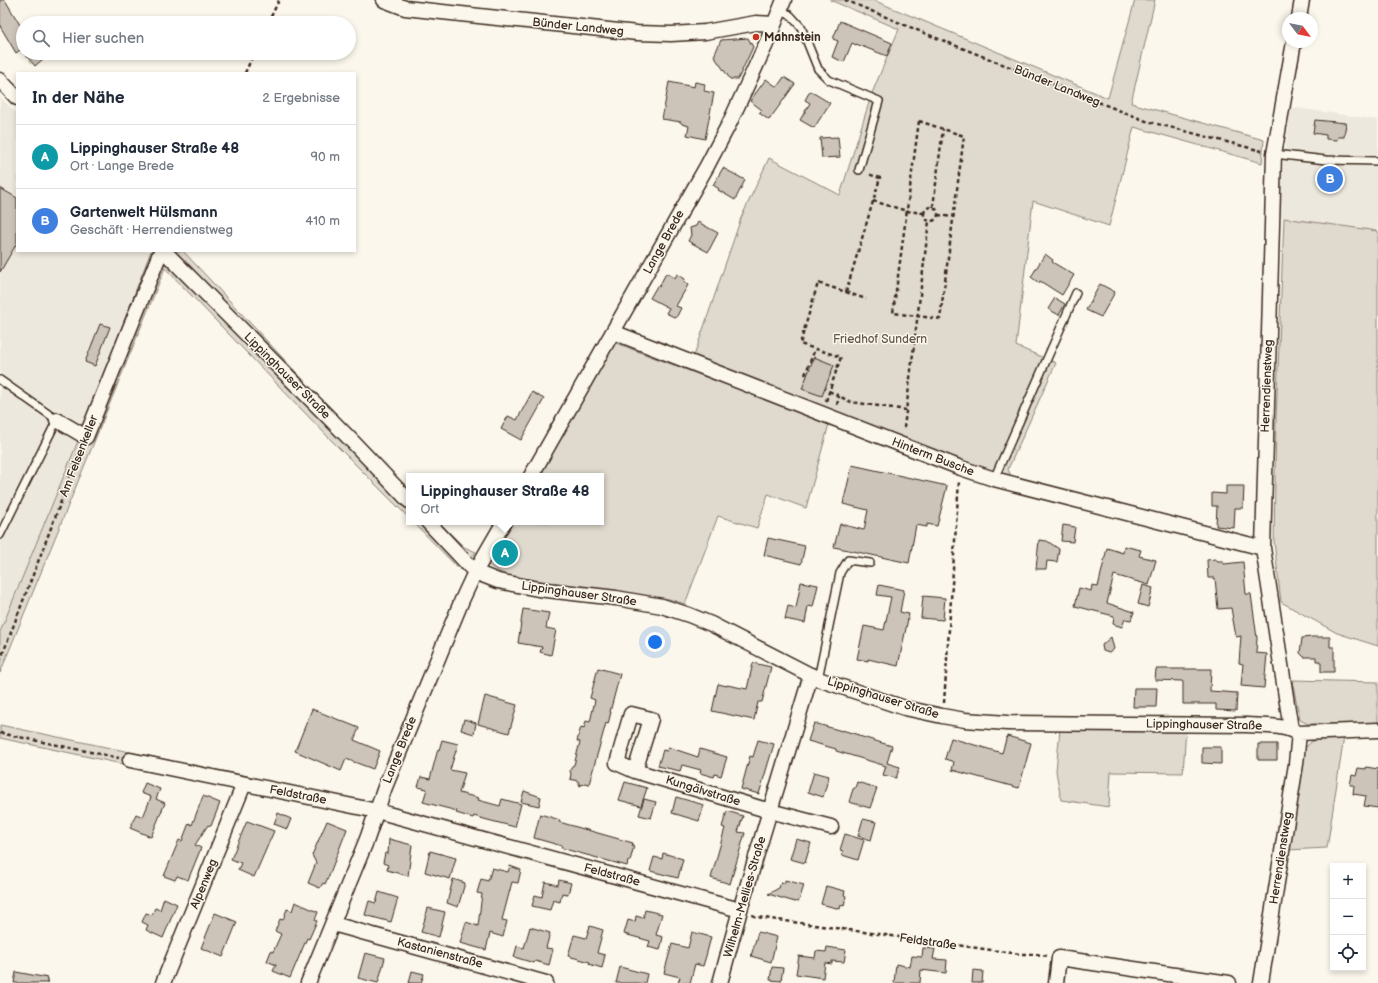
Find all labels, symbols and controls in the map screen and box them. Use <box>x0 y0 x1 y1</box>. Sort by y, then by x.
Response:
north arrow <box>1282 12 1318 48</box>
street label: Bünder Landweg <box>532 15 625 39</box>
search box <box>16 16 356 60</box>
icon: search <box>30 27 52 49</box>
text: Hier suchen <box>62 29 144 48</box>
place label: Mahnstein <box>764 30 821 45</box>
marker: Mahnstein <box>751 32 761 42</box>
street label: Bünder Landweg <box>1012 62 1102 110</box>
text: In der Nähe <box>32 88 125 108</box>
text: 2 Ergebnisse <box>262 90 340 106</box>
text: Lippinghauser Straße 48 <box>70 139 239 158</box>
text: A <box>41 149 49 165</box>
text: 90 m <box>311 149 340 165</box>
text: Ort · Lange Brede <box>70 158 174 174</box>
pin: B <box>1317 164 1343 194</box>
text: Gartenwelt Hülsmann <box>70 203 218 222</box>
street label: Lange Brede <box>640 207 688 277</box>
text: B <box>40 213 50 229</box>
text: 410 m <box>305 213 340 229</box>
text: Geschäft · Herrendienstweg <box>70 222 233 238</box>
street label: Lippinghauser Straße <box>241 330 333 422</box>
park label: Friedhof Sundern <box>833 332 927 347</box>
street label: Herrendienstweg <box>1258 339 1276 433</box>
street label: Am Felsenkeller <box>57 412 102 499</box>
street label: Hinterm Busche <box>890 434 976 480</box>
popup <box>406 473 604 525</box>
text: Lippinghauser Straße 48 <box>420 482 590 501</box>
text: Ort <box>420 501 439 517</box>
pin: A <box>492 538 518 568</box>
street label: Lippinghauser Straße <box>520 578 638 610</box>
your location <box>645 632 665 652</box>
street label: Lippinghauser Straße <box>825 674 941 722</box>
street label: Lange Brede <box>380 714 420 786</box>
street label: Lippinghauser Straße <box>1146 716 1262 734</box>
street label: Kungälvstraße <box>664 773 742 809</box>
street label: Feldstraße <box>268 782 328 808</box>
street label: Herrendienstweg <box>1266 811 1296 905</box>
street label: Wilhelm-Mellies-Straße <box>721 835 769 959</box>
street label: Alpenweg <box>187 857 221 911</box>
street label: Feldstraße <box>582 860 642 890</box>
map controls <box>1330 863 1366 971</box>
button: + <box>1330 863 1366 899</box>
button: − <box>1330 899 1366 935</box>
street label: Feldstraße <box>898 931 958 953</box>
street label: Kastanienstraße <box>395 934 485 972</box>
button: locate <box>1330 935 1366 971</box>

